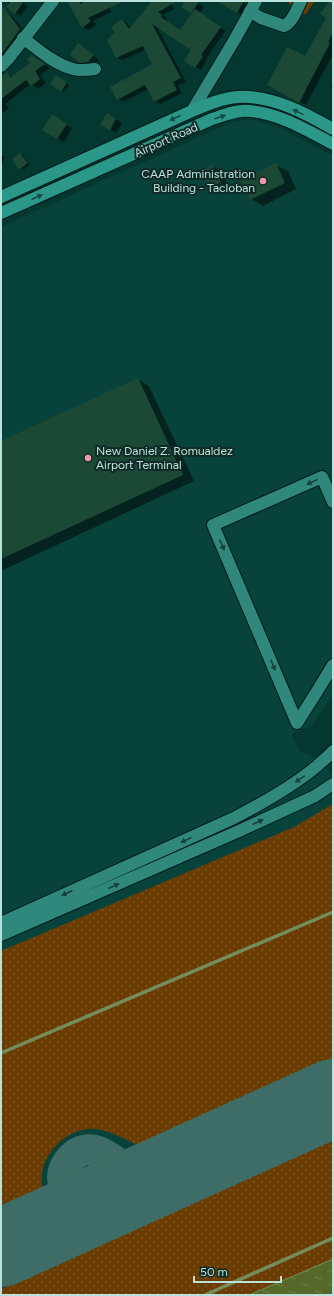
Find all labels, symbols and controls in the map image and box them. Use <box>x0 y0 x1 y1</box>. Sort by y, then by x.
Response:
one-way arrow <box>292 109 304 115</box>
one-way arrow <box>214 114 226 120</box>
one-way arrow <box>169 115 180 121</box>
street label: Airport Road <box>132 120 200 160</box>
place label: CAAP Administration Building - Tacloban <box>141 167 255 195</box>
marker: CAAP Administration Building - Tacloban <box>258 176 268 186</box>
one-way arrow <box>31 194 42 200</box>
place label: New Daniel Z. Romualdez Airport Terminal <box>96 444 233 472</box>
marker: New Daniel Z. Romualdez Airport Terminal <box>83 453 93 463</box>
one-way arrow <box>306 479 317 485</box>
one-way arrow <box>219 540 225 551</box>
one-way arrow <box>270 660 276 672</box>
one-way arrow <box>295 775 305 783</box>
one-way arrow <box>253 819 264 825</box>
one-way arrow <box>180 837 192 843</box>
one-way arrow <box>108 883 119 889</box>
one-way arrow <box>62 890 73 896</box>
scale bar <box>194 1258 281 1284</box>
text: 50 m <box>200 1265 228 1279</box>

